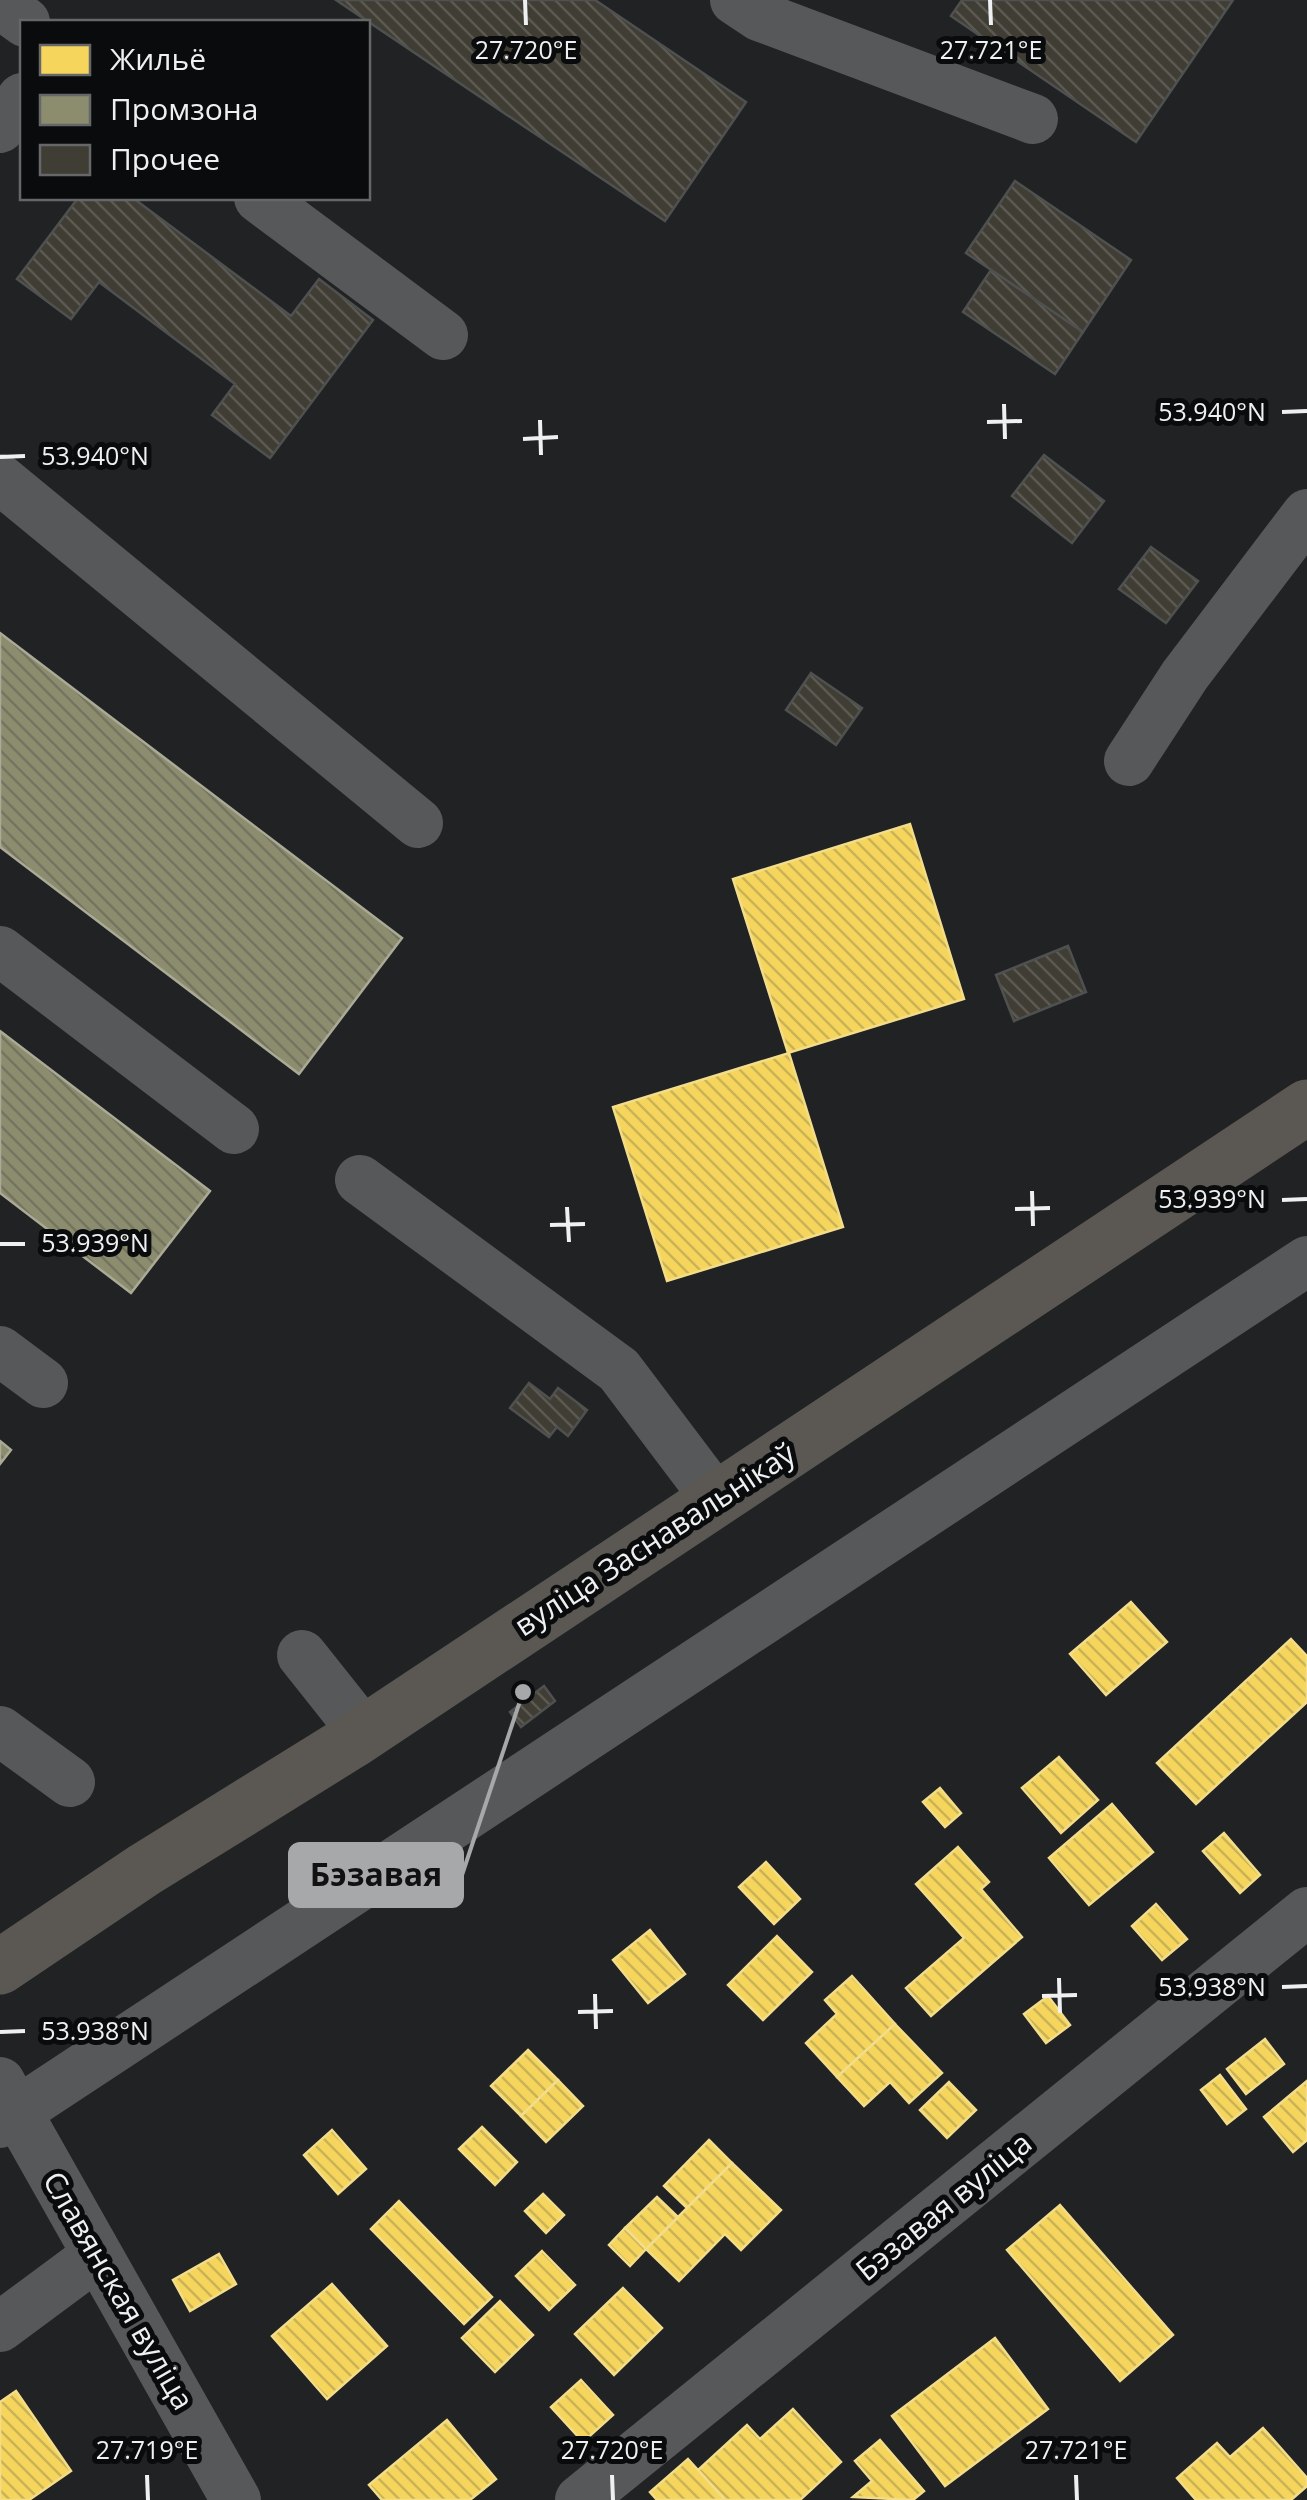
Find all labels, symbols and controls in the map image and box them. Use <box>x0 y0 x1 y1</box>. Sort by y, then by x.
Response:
legend <box>20 20 370 200</box>
text: 27.720°E <box>475 32 577 66</box>
text: 27.721°E <box>940 32 1042 66</box>
text: Жильё <box>110 38 206 79</box>
text: Промзона <box>110 88 258 129</box>
text: Прочее <box>110 138 220 179</box>
text: 53.940°N <box>1158 394 1266 428</box>
text: 53.940°N <box>41 438 149 472</box>
text: 53.939°N <box>1158 1181 1266 1215</box>
text: 53.939°N <box>41 1225 149 1259</box>
street label: вуліца Заснавальнікаў <box>506 1432 803 1645</box>
callout: Бэзавая <box>290 1844 462 1906</box>
text: Бэзавая <box>310 1852 442 1895</box>
text: 53.938°N <box>1158 1969 1266 2003</box>
text: 53.938°N <box>41 2013 149 2047</box>
street label: Бэзавая вуліца <box>847 2122 1040 2289</box>
street label: Славянская вуліца <box>34 2164 204 2417</box>
text: 27.719°E <box>96 2432 198 2466</box>
text: 27.720°E <box>561 2432 663 2466</box>
text: 27.721°E <box>1025 2432 1127 2466</box>

